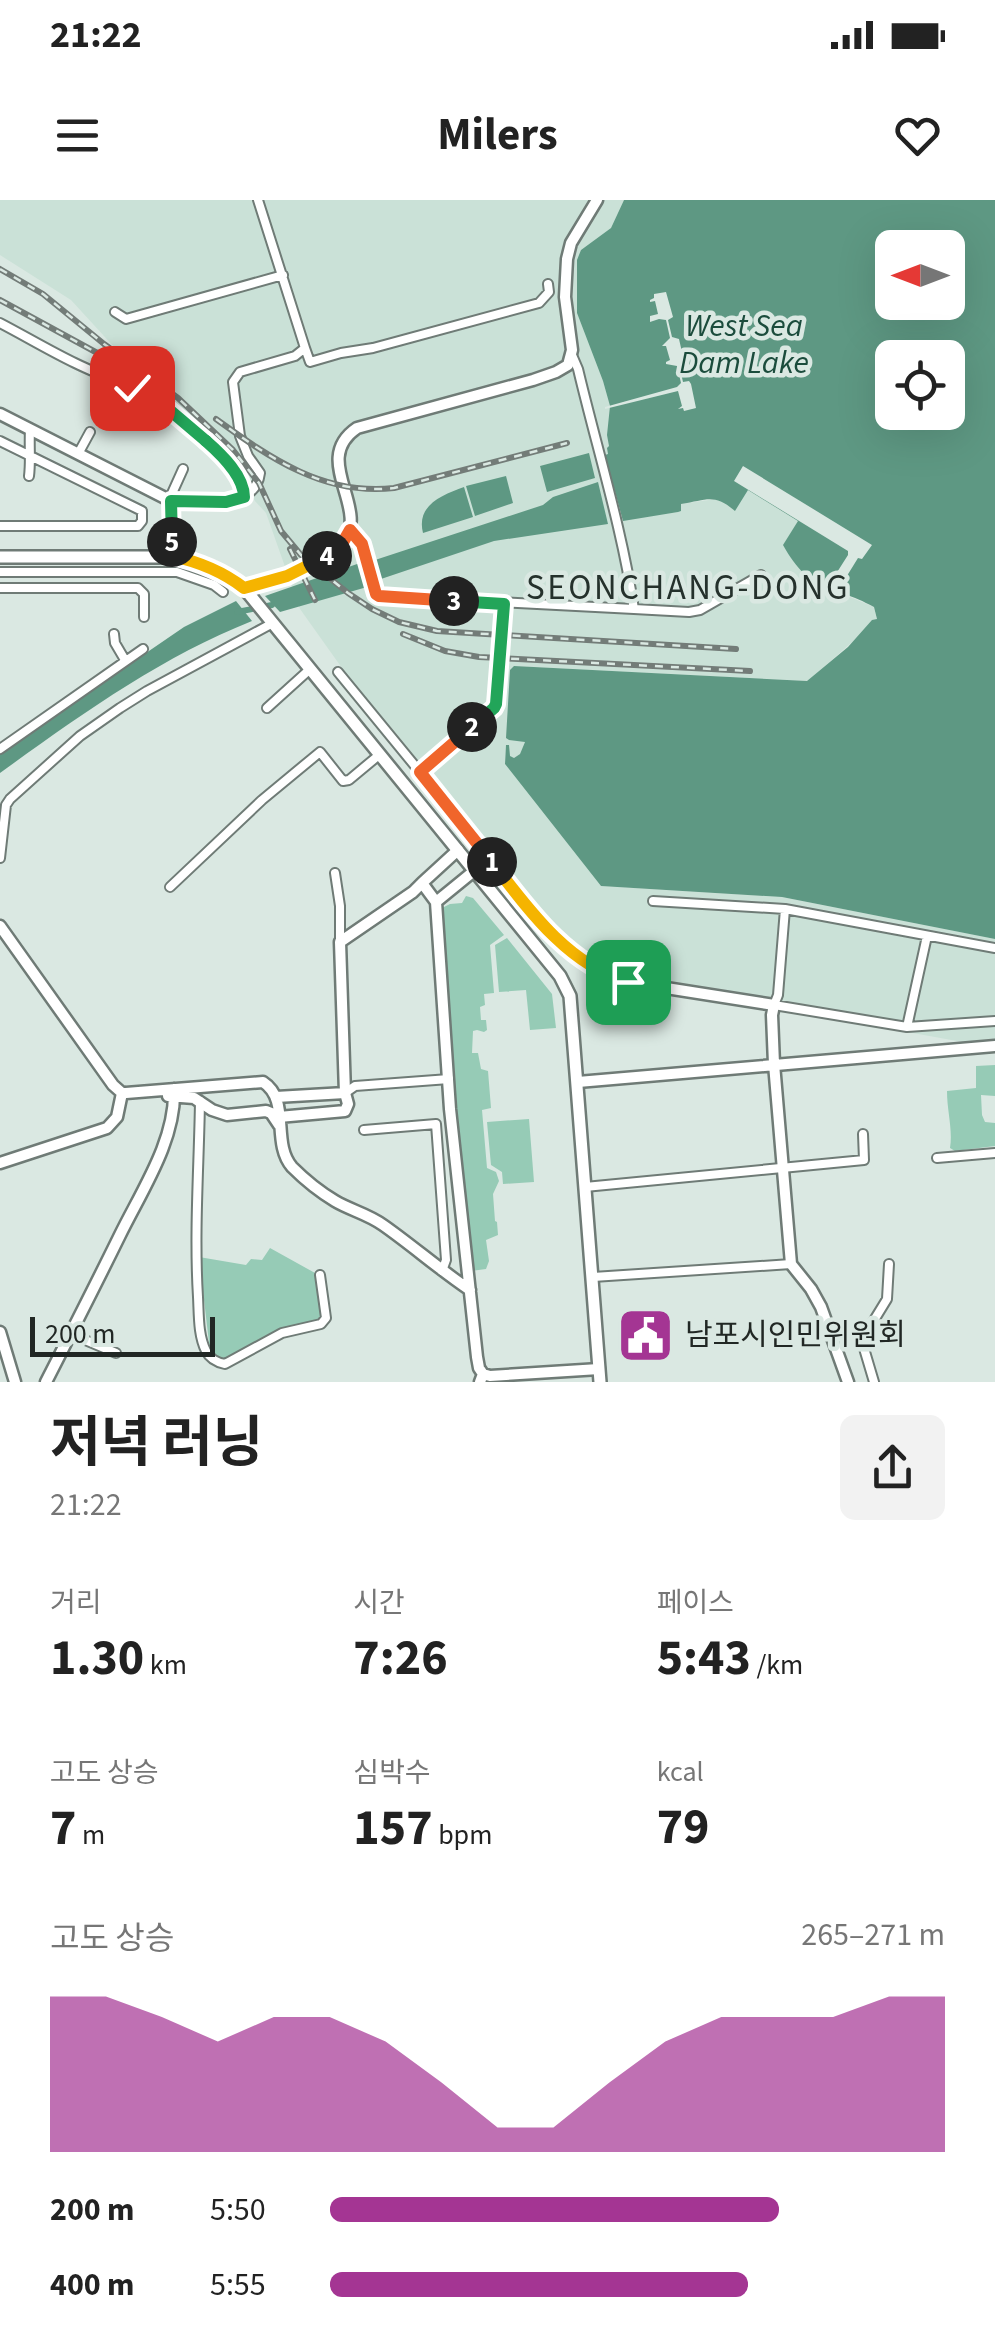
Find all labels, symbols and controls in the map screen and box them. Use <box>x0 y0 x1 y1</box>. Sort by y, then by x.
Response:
text: 21:22 <box>50 8 142 62</box>
text: Milers <box>437 103 558 167</box>
icon: menu <box>50 108 105 163</box>
icon: heart <box>890 108 945 163</box>
north arrow <box>875 230 965 320</box>
map controls <box>875 230 965 430</box>
water label: West Sea Dam Lake <box>679 303 809 386</box>
button: locate <box>875 340 965 430</box>
pin <box>90 346 175 431</box>
icon: check <box>105 361 160 416</box>
pin: 5 <box>147 517 197 567</box>
text: 5 <box>165 522 179 562</box>
pin: 4 <box>302 531 352 581</box>
text: 4 <box>320 536 334 576</box>
district label: SEONCHANG-DONG <box>526 563 850 613</box>
pin: 3 <box>429 576 479 626</box>
text: 3 <box>447 581 461 621</box>
pin: 2 <box>447 702 497 752</box>
text: 2 <box>465 707 479 747</box>
pin: 1 <box>467 837 517 887</box>
text: 1 <box>485 842 499 882</box>
pin <box>586 940 671 1025</box>
icon: arrive <box>601 955 656 1010</box>
public building icon: 남포시인민위원회 <box>616 1305 676 1365</box>
scale bar <box>30 1312 215 1356</box>
text: 200 m <box>45 1314 116 1354</box>
place label: 남포시인민위원회 <box>685 1314 906 1357</box>
text: 저녁 러닝 <box>50 1405 263 1483</box>
button: share <box>840 1415 945 1520</box>
text: 21:22 <box>50 1482 122 1528</box>
text: 거리 <box>50 1583 102 1623</box>
text: 시간 <box>353 1583 405 1623</box>
text: 페이스 <box>657 1583 734 1623</box>
text: 1.30 <box>50 1623 144 1694</box>
text: 7:26 <box>353 1623 448 1694</box>
text: 5:43 <box>657 1623 751 1694</box>
text: km <box>144 1645 187 1685</box>
text: /km <box>751 1645 803 1685</box>
text: kcal <box>657 1752 704 1792</box>
text: 고도 상승 <box>50 1753 159 1793</box>
text: 심박수 <box>353 1753 431 1793</box>
text: 79 <box>657 1792 709 1863</box>
text: 7 <box>50 1793 76 1864</box>
text: 157 <box>353 1793 433 1864</box>
text: m <box>76 1815 105 1855</box>
text: bpm <box>433 1815 492 1855</box>
text: 265–271 m <box>801 1912 945 1958</box>
text: 고도 상승 <box>50 1916 174 1962</box>
text: 200 m <box>50 2187 135 2233</box>
text: 5:50 <box>210 2187 266 2233</box>
text: 400 m <box>50 2262 135 2308</box>
text: 5:55 <box>210 2262 266 2308</box>

